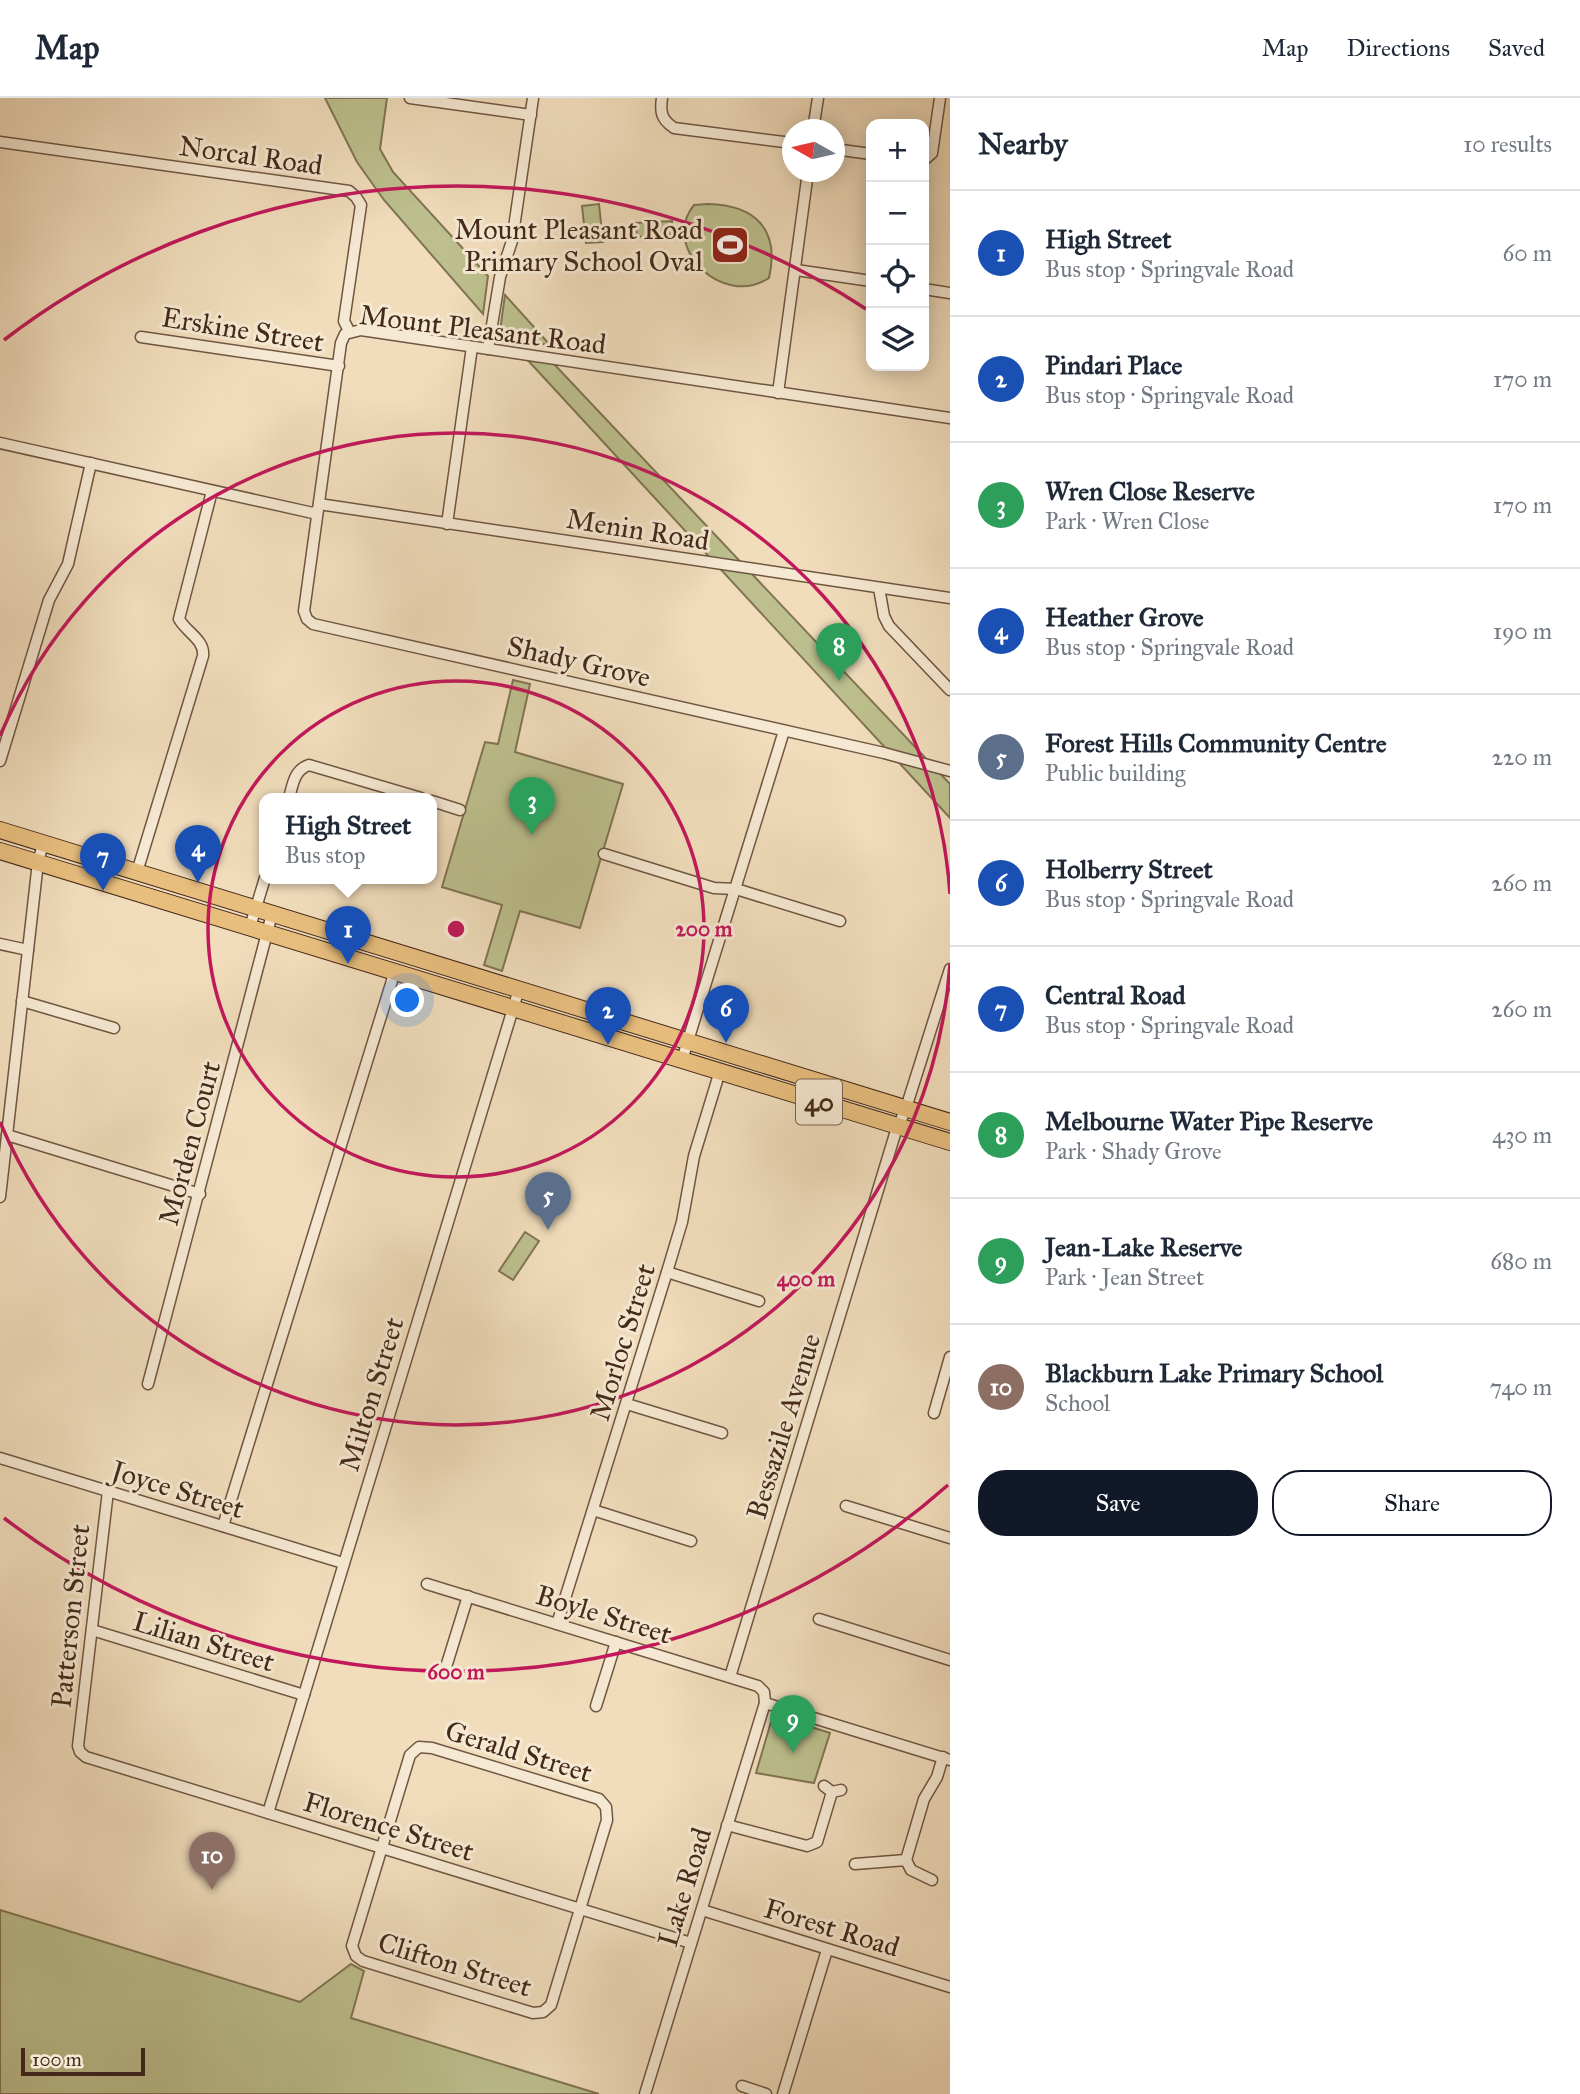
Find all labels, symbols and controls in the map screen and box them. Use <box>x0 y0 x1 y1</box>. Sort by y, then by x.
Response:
text: Map <box>35 28 99 68</box>
text: Map <box>1262 33 1309 63</box>
text: Directions <box>1347 33 1450 63</box>
text: Saved <box>1488 33 1545 63</box>
north arrow <box>782 119 845 182</box>
map controls <box>866 119 929 371</box>
button: + <box>866 119 929 182</box>
text: Nearby <box>978 126 1068 162</box>
street label: Norcal Road <box>177 128 325 183</box>
text: 10 results <box>1463 130 1552 158</box>
button: − <box>866 182 929 245</box>
place label: Mount Pleasant Road Primary School Oval <box>455 212 703 279</box>
text: High Street <box>1045 223 1171 255</box>
sports icon: Mount Pleasant Road Primary School Oval <box>709 224 751 266</box>
text: 1 <box>996 239 1006 267</box>
text: 60 m <box>1503 239 1552 267</box>
button: locate <box>866 245 929 308</box>
text: Bus stop · Springvale Road <box>1045 255 1294 283</box>
street label: Mount Pleasant Road <box>358 297 608 362</box>
street label: Erskine Street <box>159 299 327 360</box>
button: layers <box>866 308 929 371</box>
text: Pindari Place <box>1045 349 1182 381</box>
text: 2 <box>995 365 1007 393</box>
text: 170 m <box>1493 365 1552 393</box>
text: Bus stop · Springvale Road <box>1045 381 1294 409</box>
text: Wren Close Reserve <box>1045 475 1255 507</box>
text: 3 <box>996 491 1006 519</box>
text: 170 m <box>1493 491 1552 519</box>
street label: Menin Road <box>564 501 712 558</box>
text: Park · Wren Close <box>1045 507 1209 535</box>
text: Heather Grove <box>1045 601 1203 633</box>
text: 4 <box>995 617 1007 645</box>
text: 190 m <box>1493 617 1552 645</box>
pin: 8 <box>816 623 862 681</box>
street label: Shady Grove <box>504 628 654 695</box>
text: Bus stop · Springvale Road <box>1045 633 1294 661</box>
text: Forest Hills Community Centre <box>1045 727 1387 759</box>
text: 5 <box>996 743 1006 771</box>
text: 220 m <box>1492 743 1552 771</box>
text: Public building <box>1045 759 1185 787</box>
pin: 3 <box>509 777 555 835</box>
popup <box>259 793 437 884</box>
text: High Street <box>285 809 411 841</box>
pin: 4 <box>175 825 221 883</box>
pin: 7 <box>80 833 126 891</box>
text: Bus stop <box>285 841 365 869</box>
text: Holberry Street <box>1045 853 1213 885</box>
text: 6 <box>995 869 1007 897</box>
text: 260 m <box>1491 869 1552 897</box>
text: Bus stop · Springvale Road <box>1045 885 1294 913</box>
pin: 1 <box>325 906 371 964</box>
text: 200 m <box>676 916 733 942</box>
centre of rings <box>444 917 468 941</box>
text: Central Road <box>1045 979 1185 1011</box>
your location <box>390 983 424 1017</box>
pin: 6 <box>703 985 749 1043</box>
pin: 2 <box>585 987 631 1045</box>
text: 7 <box>995 995 1007 1023</box>
text: 260 m <box>1491 995 1552 1023</box>
text: Bus stop · Springvale Road <box>1045 1011 1294 1039</box>
street label: Morden Court <box>151 1057 228 1229</box>
road number: 40 <box>796 1079 842 1124</box>
text: Melbourne Water Pipe Reserve <box>1045 1105 1373 1137</box>
text: 8 <box>995 1121 1007 1149</box>
text: 430 m <box>1492 1121 1552 1149</box>
text: Park · Shady Grove <box>1045 1137 1222 1165</box>
pin: 5 <box>525 1172 571 1230</box>
text: Jean-Lake Reserve <box>1045 1231 1242 1263</box>
text: 9 <box>995 1247 1007 1275</box>
text: 680 m <box>1490 1247 1552 1275</box>
street label: Morloc Street <box>582 1259 663 1425</box>
text: Park · Jean Street <box>1045 1263 1204 1291</box>
text: 400 m <box>777 1266 836 1292</box>
street label: Milton Street <box>331 1313 411 1475</box>
street label: Bessazile Avenue <box>739 1329 828 1523</box>
text: Blackburn Lake Primary School <box>1045 1357 1383 1389</box>
text: 10 <box>990 1373 1012 1401</box>
text: 740 m <box>1490 1373 1552 1401</box>
text: School <box>1045 1389 1110 1417</box>
street label: Joyce Street <box>104 1452 248 1526</box>
button: Save <box>978 1470 1258 1536</box>
button: Share <box>1272 1470 1552 1536</box>
street label: Patterson Street <box>43 1522 98 1710</box>
street label: Boyle Street <box>532 1577 676 1652</box>
street label: Lilian Street <box>129 1603 279 1680</box>
text: 600 m <box>427 1659 485 1685</box>
pin: 9 <box>770 1695 816 1753</box>
street label: Gerald Street <box>441 1713 597 1790</box>
street label: Florence Street <box>299 1784 478 1869</box>
street label: Lake Road <box>650 1823 719 1951</box>
pin: 10 <box>189 1832 235 1890</box>
street label: Forest Road <box>760 1890 904 1965</box>
street label: Clifton Street <box>374 1925 536 2004</box>
scale bar <box>21 2045 145 2077</box>
text: 100 m <box>32 2048 82 2071</box>

